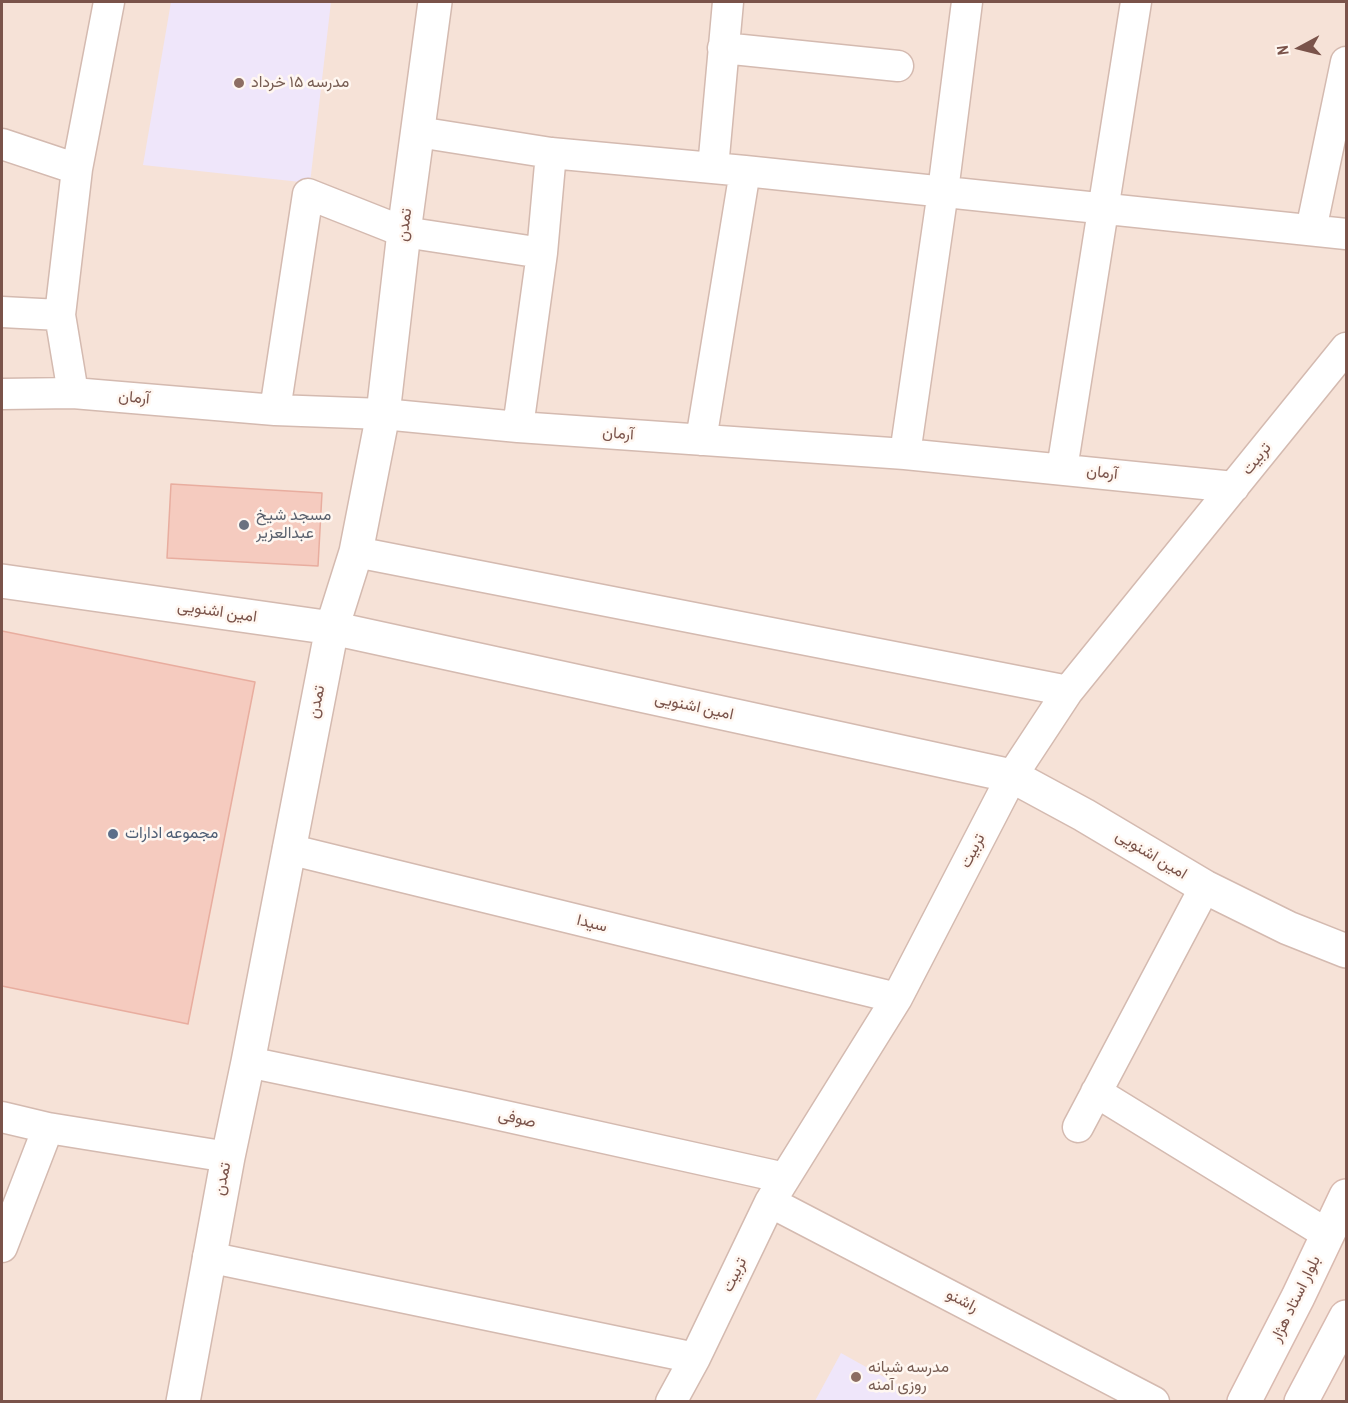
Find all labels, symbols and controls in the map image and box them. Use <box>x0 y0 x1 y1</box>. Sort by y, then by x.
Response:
north arrow <box>1270 18 1330 78</box>
text: N <box>1271 44 1294 56</box>
place label: مدرسه ۱۵ خرداد <box>251 73 349 93</box>
marker: مدرسه ۱۵ خرداد <box>232 76 246 90</box>
street label: تمدن <box>393 207 417 243</box>
street label: آرمان <box>117 387 151 409</box>
street label: آرمان <box>602 423 634 445</box>
street label: تربیت <box>1238 439 1276 479</box>
street label: آرمان <box>1085 462 1119 484</box>
place label: مسجد شیخ عبدالعزیر <box>256 506 331 544</box>
marker: مسجد شیخ عبدالعزیر <box>237 518 251 532</box>
street label: امین اشنویی <box>176 597 258 627</box>
street label: تمدن <box>304 684 330 720</box>
street label: امین اشنویی <box>653 689 735 725</box>
place label: مجموعه ادارات <box>125 824 218 844</box>
street label: امین اشنویی <box>1112 826 1190 884</box>
marker: مجموعه ادارات <box>106 827 120 841</box>
street label: تربیت <box>956 831 990 871</box>
street label: سیدا <box>575 911 609 937</box>
street label: صوفی <box>496 1105 538 1133</box>
street label: تمدن <box>210 1161 236 1197</box>
street label: بلوار استاد هژار <box>1267 1253 1325 1345</box>
street label: تربیت <box>718 1255 752 1295</box>
street label: راشنو <box>943 1285 981 1317</box>
place label: مدرسه شبانه روزی آمنه <box>868 1358 949 1396</box>
marker: مدرسه شبانه روزی آمنه <box>849 1370 863 1384</box>

